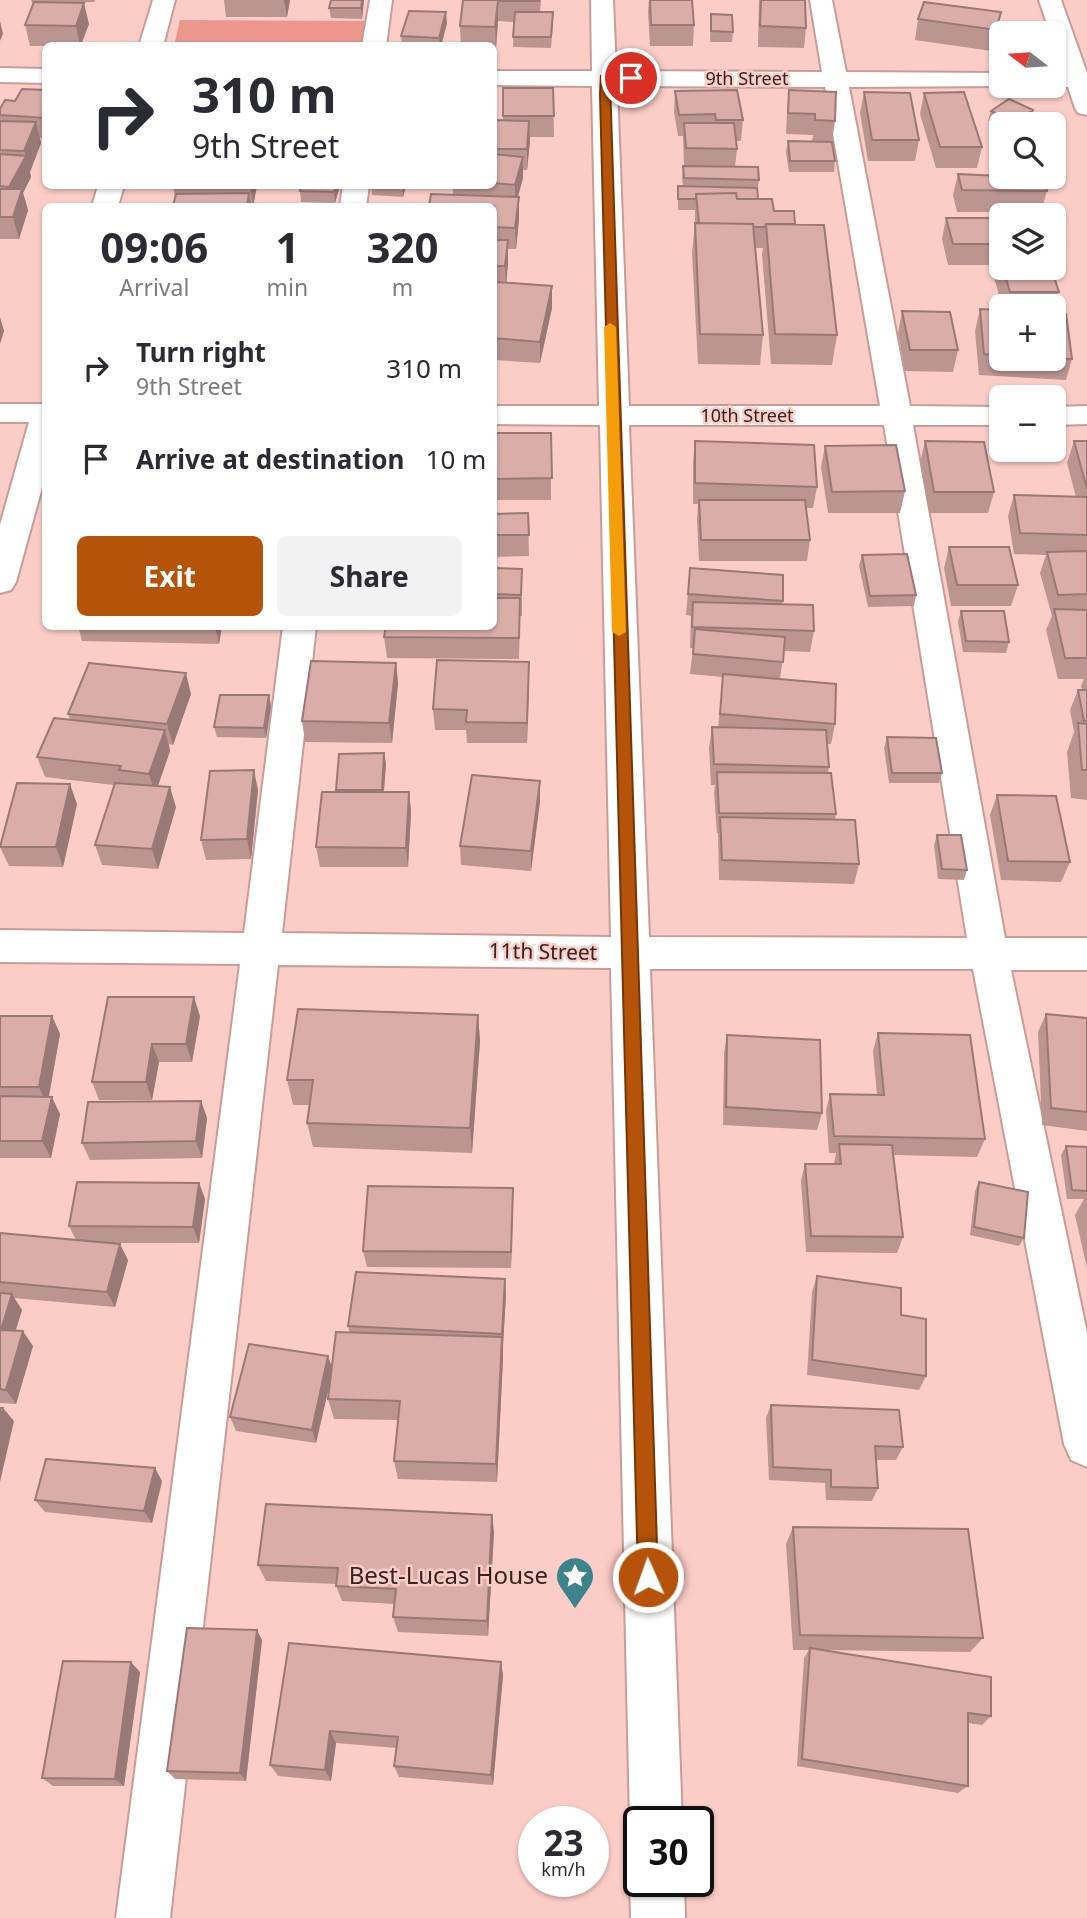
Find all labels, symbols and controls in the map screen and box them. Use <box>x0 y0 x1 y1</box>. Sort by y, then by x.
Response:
north arrow <box>989 21 1066 98</box>
map controls <box>989 21 1066 462</box>
pin <box>601 48 661 108</box>
icon: arrive <box>612 59 650 97</box>
text: 310 m <box>192 61 337 127</box>
street label: 9th Street <box>706 66 789 90</box>
icon: right <box>77 70 168 161</box>
button: search <box>989 112 1066 189</box>
text: 9th Street <box>192 124 339 167</box>
button: layers <box>989 203 1066 280</box>
text: 09:06 <box>100 218 208 275</box>
text: 1 <box>275 218 299 275</box>
text: 320 <box>367 218 439 275</box>
text: Arrival <box>119 271 189 303</box>
text: min <box>267 271 308 303</box>
text: m <box>392 271 413 303</box>
button: + <box>989 294 1066 371</box>
text: Turn right <box>136 334 266 370</box>
icon: right <box>77 349 115 387</box>
text: 310 m <box>386 350 462 386</box>
text: 9th Street <box>136 370 242 402</box>
button: − <box>989 385 1066 462</box>
street label: 10th Street <box>700 403 794 427</box>
icon: arrive <box>77 440 115 478</box>
text: Arrive at destination <box>136 441 405 477</box>
text: 10 m <box>426 441 486 477</box>
button: Exit <box>77 536 263 616</box>
button: Share <box>277 536 462 616</box>
street label: 11th Street <box>488 936 598 966</box>
position arrow <box>611 1540 685 1614</box>
place icon: Best-Lucas House <box>554 1555 596 1610</box>
place label: Best-Lucas House <box>349 1558 548 1591</box>
speed limit sign: 30 <box>623 1806 714 1897</box>
text: 23 <box>543 1819 584 1866</box>
text: km/h <box>541 1857 586 1881</box>

